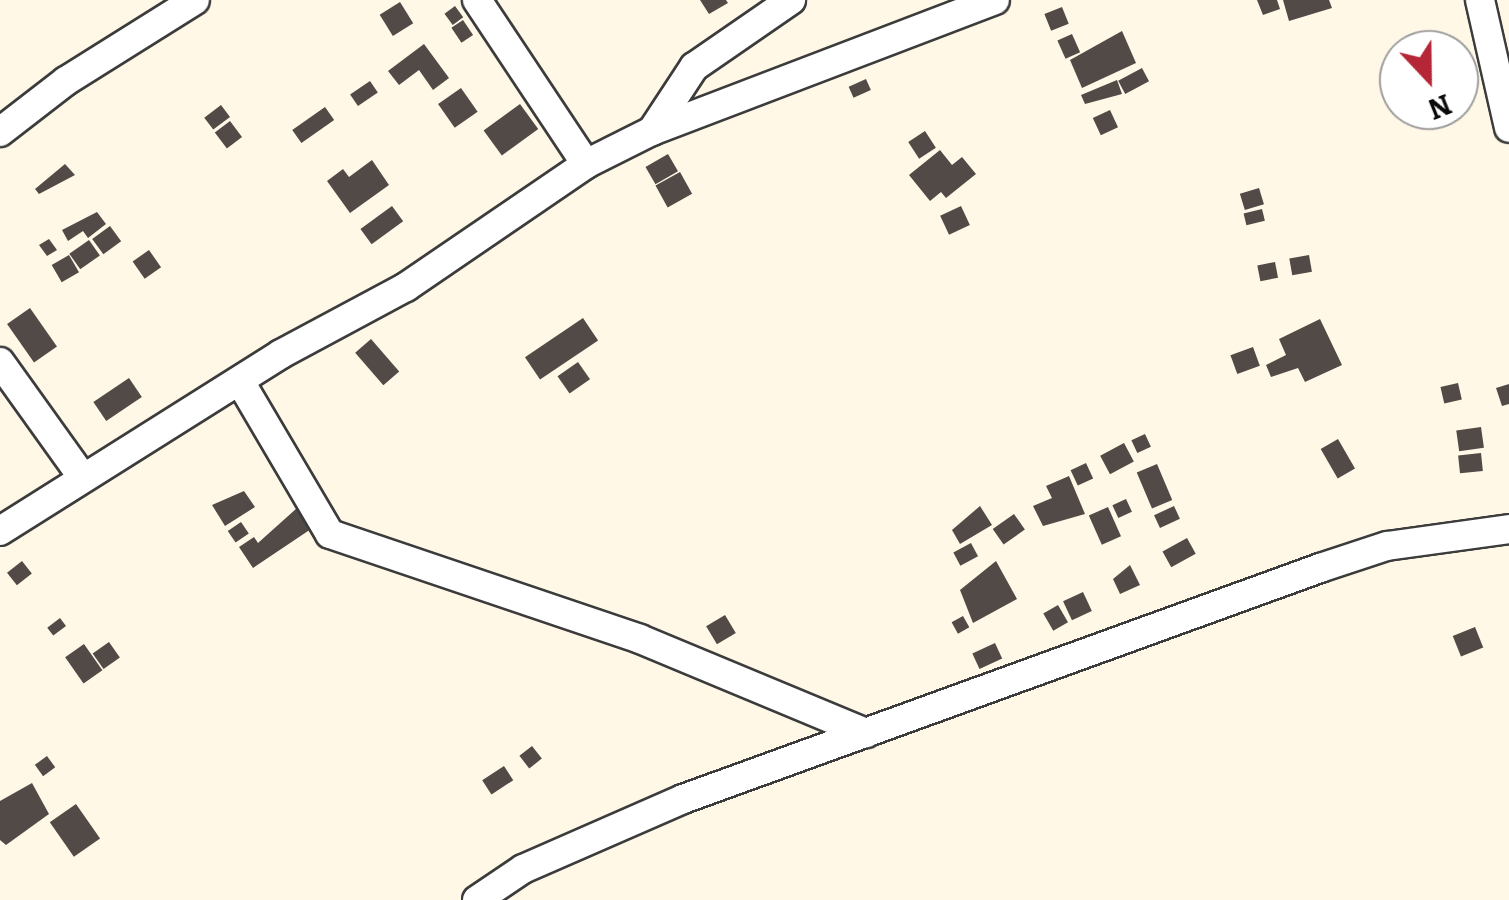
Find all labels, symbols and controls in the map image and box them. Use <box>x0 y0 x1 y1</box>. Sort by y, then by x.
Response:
north arrow <box>1379 30 1479 130</box>
text: N <box>1423 87 1456 126</box>

